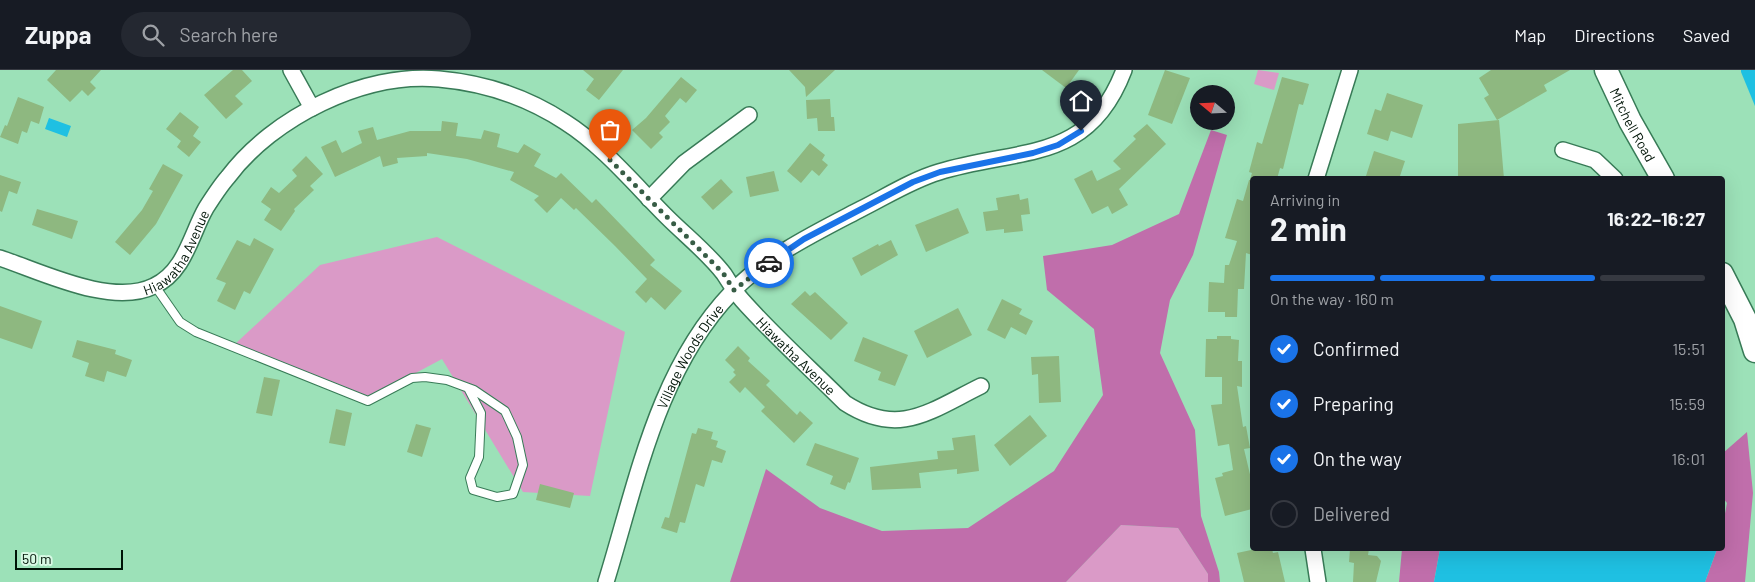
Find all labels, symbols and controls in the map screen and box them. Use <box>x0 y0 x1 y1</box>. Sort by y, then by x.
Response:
search box <box>121 12 471 57</box>
text: Zuppa <box>25 20 91 49</box>
icon: search <box>139 21 167 49</box>
text: Search here <box>179 23 278 46</box>
text: Map <box>1514 24 1546 46</box>
text: Directions <box>1574 24 1655 46</box>
text: Saved <box>1683 24 1730 46</box>
pin <box>1060 80 1102 131</box>
north arrow <box>1190 85 1235 130</box>
map controls <box>1190 85 1235 130</box>
street label: Mitchell Road <box>1607 85 1660 164</box>
icon: home <box>1067 87 1095 115</box>
pin <box>589 109 631 160</box>
icon: bag <box>596 116 624 144</box>
text: Arriving in <box>1270 190 1340 209</box>
street label: Hiawatha Avenue <box>141 207 212 298</box>
text: 16:22–16:27 <box>1607 207 1705 230</box>
text: 2 min <box>1270 209 1347 247</box>
courier <box>744 238 794 288</box>
icon: car <box>755 249 783 277</box>
text: On the way · 160 m <box>1270 289 1394 308</box>
street label: Village Woods Drive <box>653 300 726 411</box>
street label: Hiawatha Avenue <box>753 313 840 398</box>
icon: check <box>1270 335 1298 363</box>
text: Confirmed <box>1313 337 1400 360</box>
text: 15:51 <box>1672 339 1705 358</box>
icon: check <box>1270 390 1298 418</box>
text: Preparing <box>1313 392 1394 415</box>
text: 15:59 <box>1669 394 1705 413</box>
icon: check <box>1270 445 1298 473</box>
text: On the way <box>1313 447 1402 470</box>
text: 16:01 <box>1672 449 1705 468</box>
text: Delivered <box>1313 502 1390 525</box>
scale bar <box>15 547 122 570</box>
text: 50 m <box>22 550 51 567</box>

